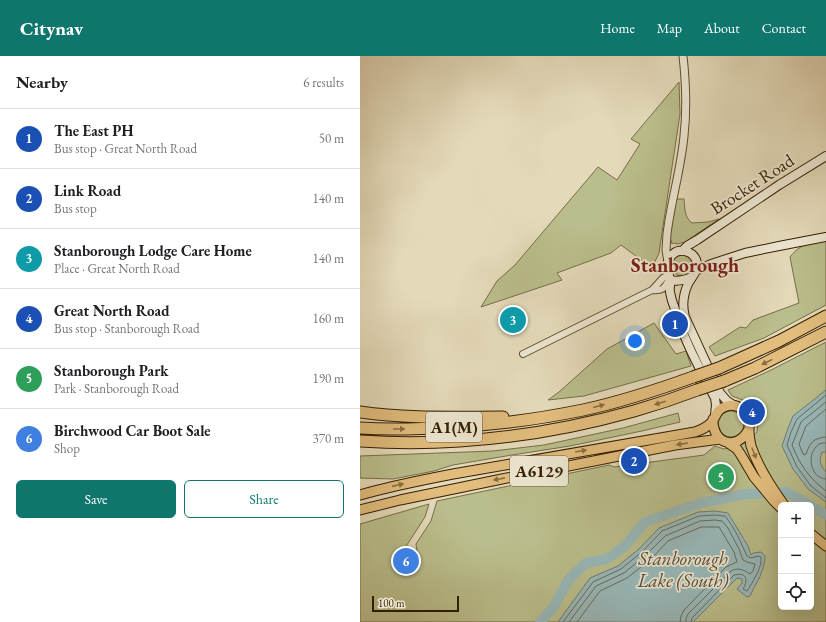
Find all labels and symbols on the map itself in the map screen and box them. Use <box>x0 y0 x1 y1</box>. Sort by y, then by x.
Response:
street label: Brocket Road <box>706 148 799 220</box>
district label: Stanborough <box>631 252 739 278</box>
pin: 3 <box>500 305 526 335</box>
pin: 1 <box>662 309 688 339</box>
your location <box>625 331 645 351</box>
one-way arrow <box>762 359 773 365</box>
pin: 4 <box>739 397 765 427</box>
one-way arrow <box>654 400 666 406</box>
one-way arrow <box>593 402 606 408</box>
road number: A1(M) <box>426 412 482 442</box>
one-way arrow <box>393 426 406 432</box>
one-way arrow <box>675 441 688 447</box>
pin: 2 <box>621 446 647 476</box>
one-way arrow <box>751 447 758 459</box>
one-way arrow <box>574 448 587 454</box>
road number: A6129 <box>510 456 568 486</box>
pin: 5 <box>708 462 734 492</box>
one-way arrow <box>493 477 505 483</box>
one-way arrow <box>392 482 404 488</box>
pin: 6 <box>393 546 419 576</box>
water label: Stanborough Lake (South) <box>637 546 729 593</box>
scale bar <box>372 594 459 613</box>

